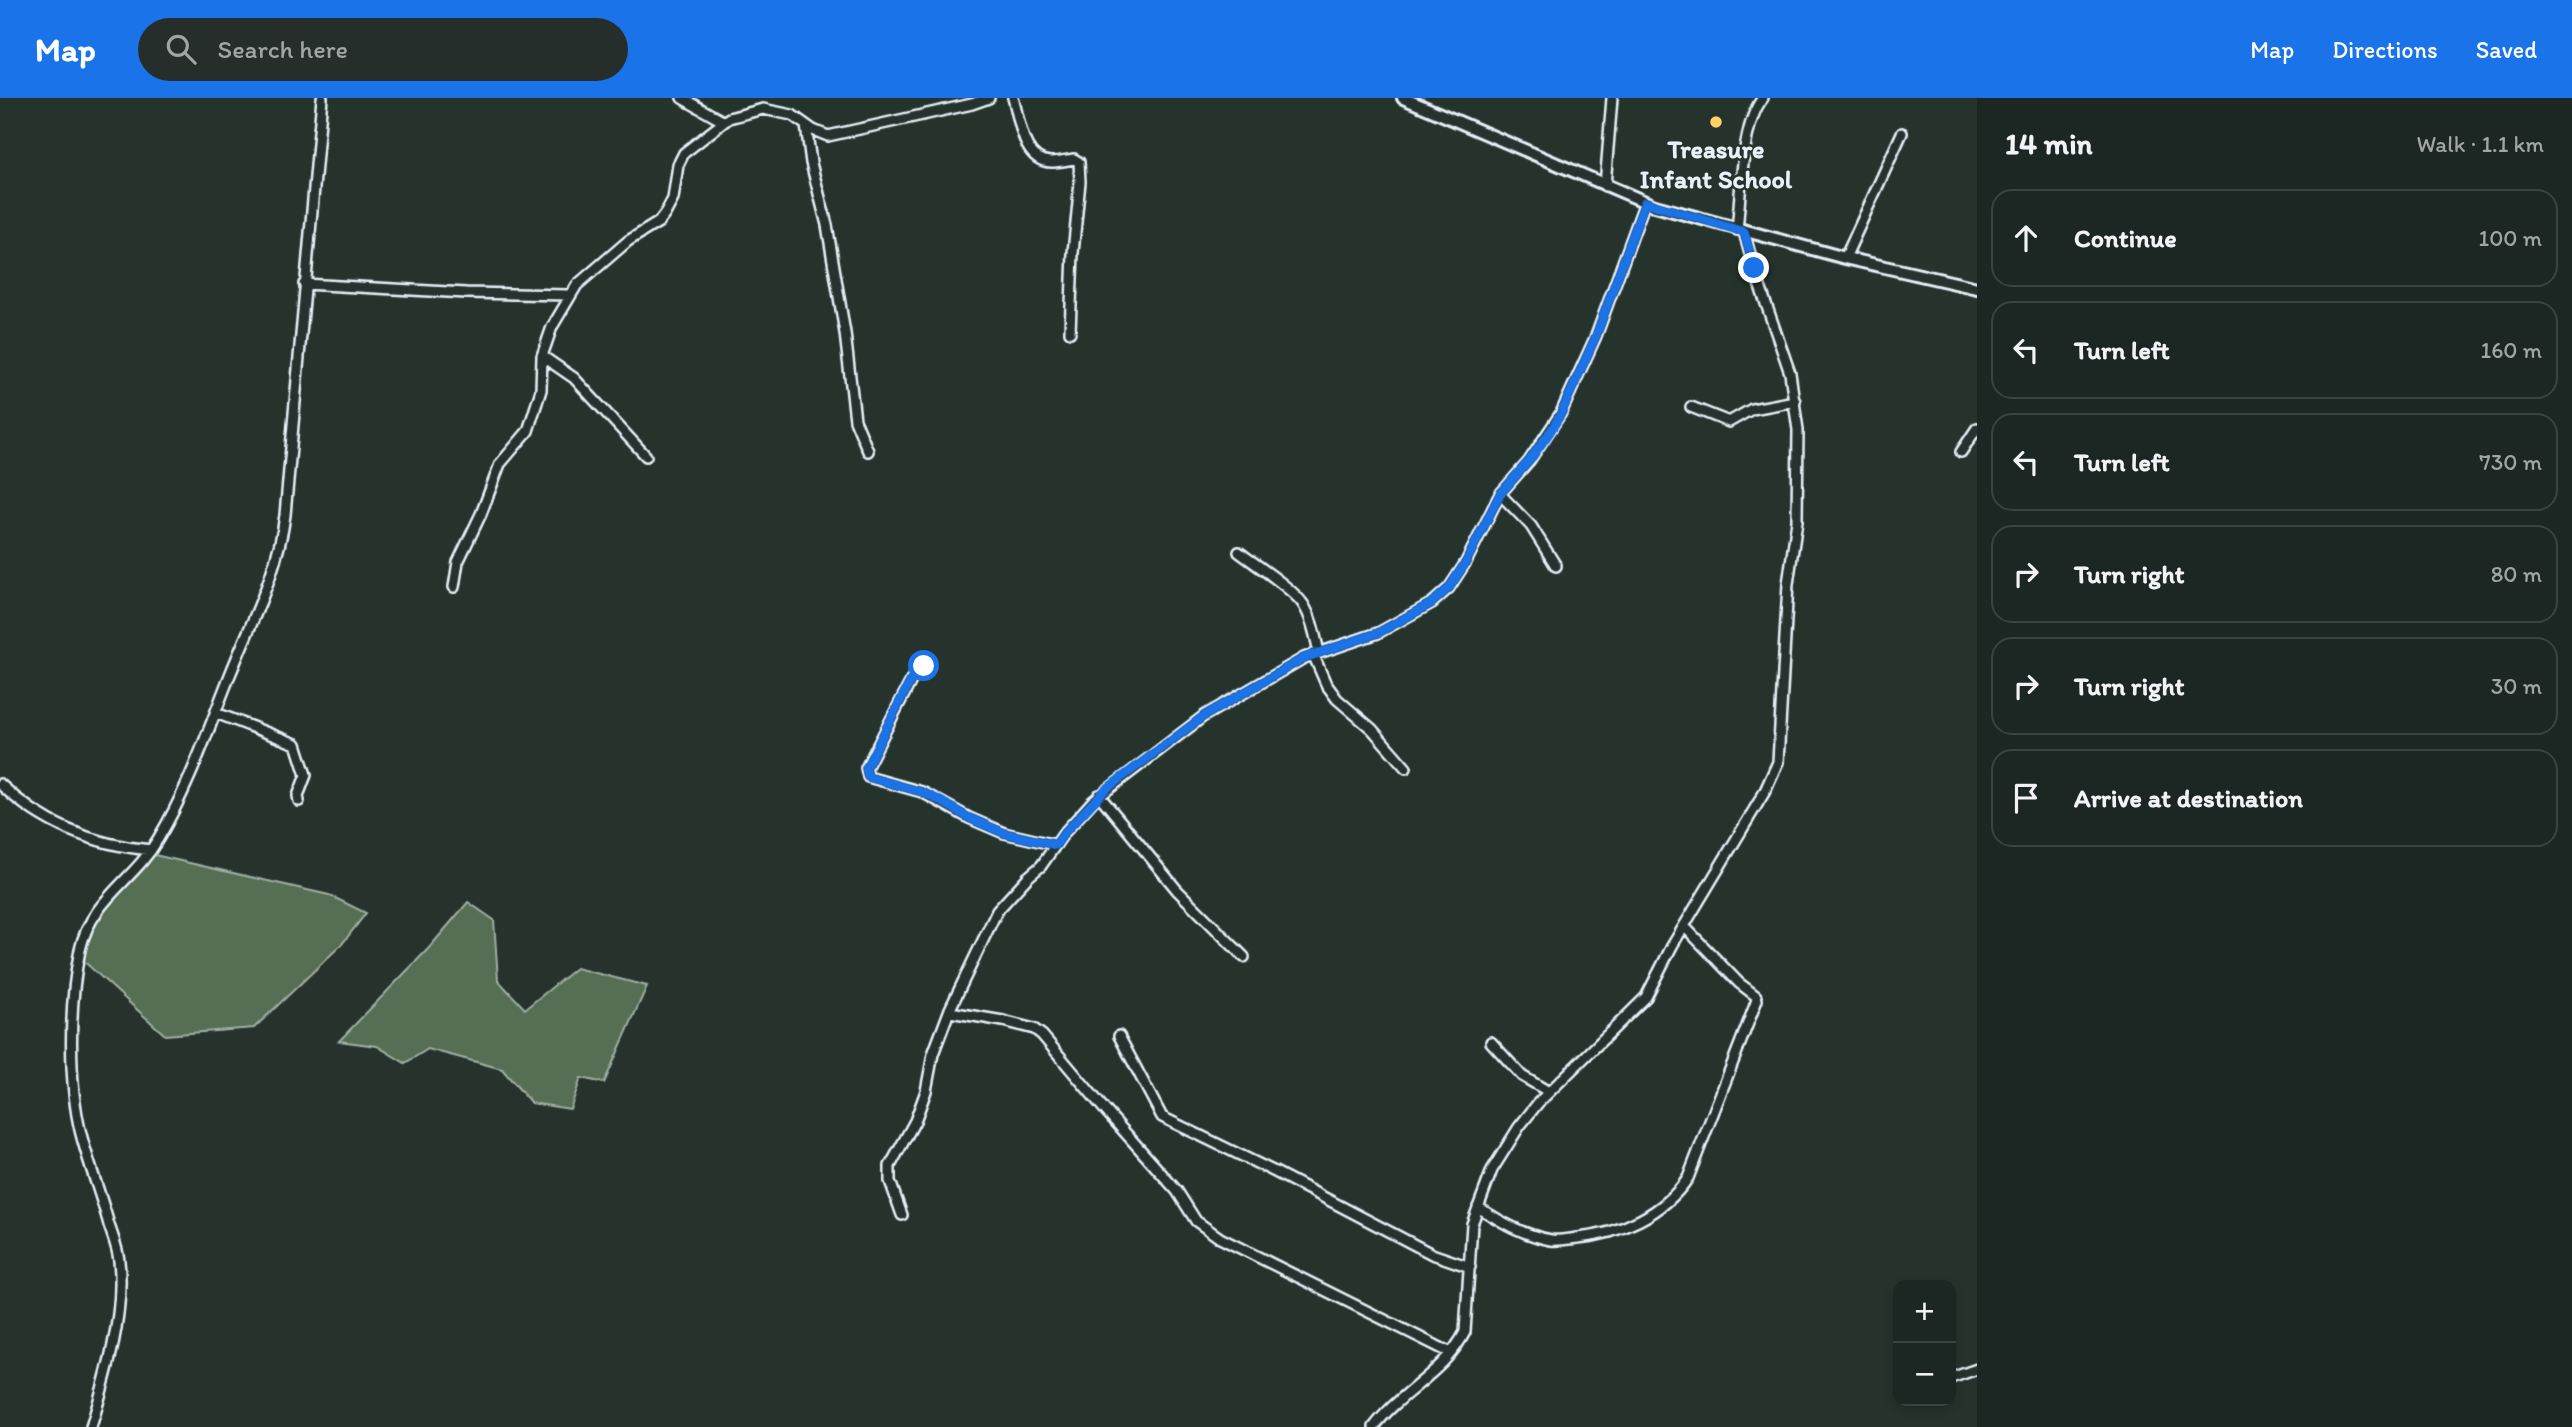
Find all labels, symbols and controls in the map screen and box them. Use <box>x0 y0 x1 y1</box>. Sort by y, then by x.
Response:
search box <box>138 18 628 81</box>
text: Map <box>35 30 96 69</box>
icon: search <box>162 30 200 68</box>
text: Search here <box>218 33 348 65</box>
text: Map <box>2250 35 2294 64</box>
text: Directions <box>2332 35 2438 64</box>
text: Saved <box>2476 35 2537 64</box>
marker: Treasure Infant School <box>1708 114 1724 130</box>
text: 14 min <box>2005 125 2093 162</box>
text: Walk · 1.1 km <box>2416 130 2544 158</box>
place label: Treasure Infant School <box>1640 133 1793 195</box>
icon: ahead <box>2007 219 2045 257</box>
text: Continue <box>2074 222 2177 254</box>
text: 100 m <box>2478 224 2542 252</box>
route end <box>1738 252 1769 283</box>
icon: left <box>2007 331 2045 369</box>
text: Turn left <box>2074 334 2170 366</box>
text: 160 m <box>2480 336 2542 364</box>
icon: left <box>2007 443 2045 481</box>
text: Turn left <box>2074 446 2170 478</box>
text: 730 m <box>2479 448 2542 476</box>
icon: right <box>2007 555 2045 593</box>
text: Turn right <box>2074 558 2185 590</box>
text: 80 m <box>2491 560 2542 588</box>
route start <box>908 650 939 681</box>
icon: right <box>2007 667 2045 705</box>
text: Turn right <box>2074 670 2185 702</box>
text: 30 m <box>2491 672 2542 700</box>
icon: arrive <box>2007 779 2045 817</box>
text: Arrive at destination <box>2074 782 2303 814</box>
map controls <box>1893 1280 1956 1406</box>
button: + <box>1893 1280 1956 1343</box>
button: − <box>1893 1343 1956 1406</box>

